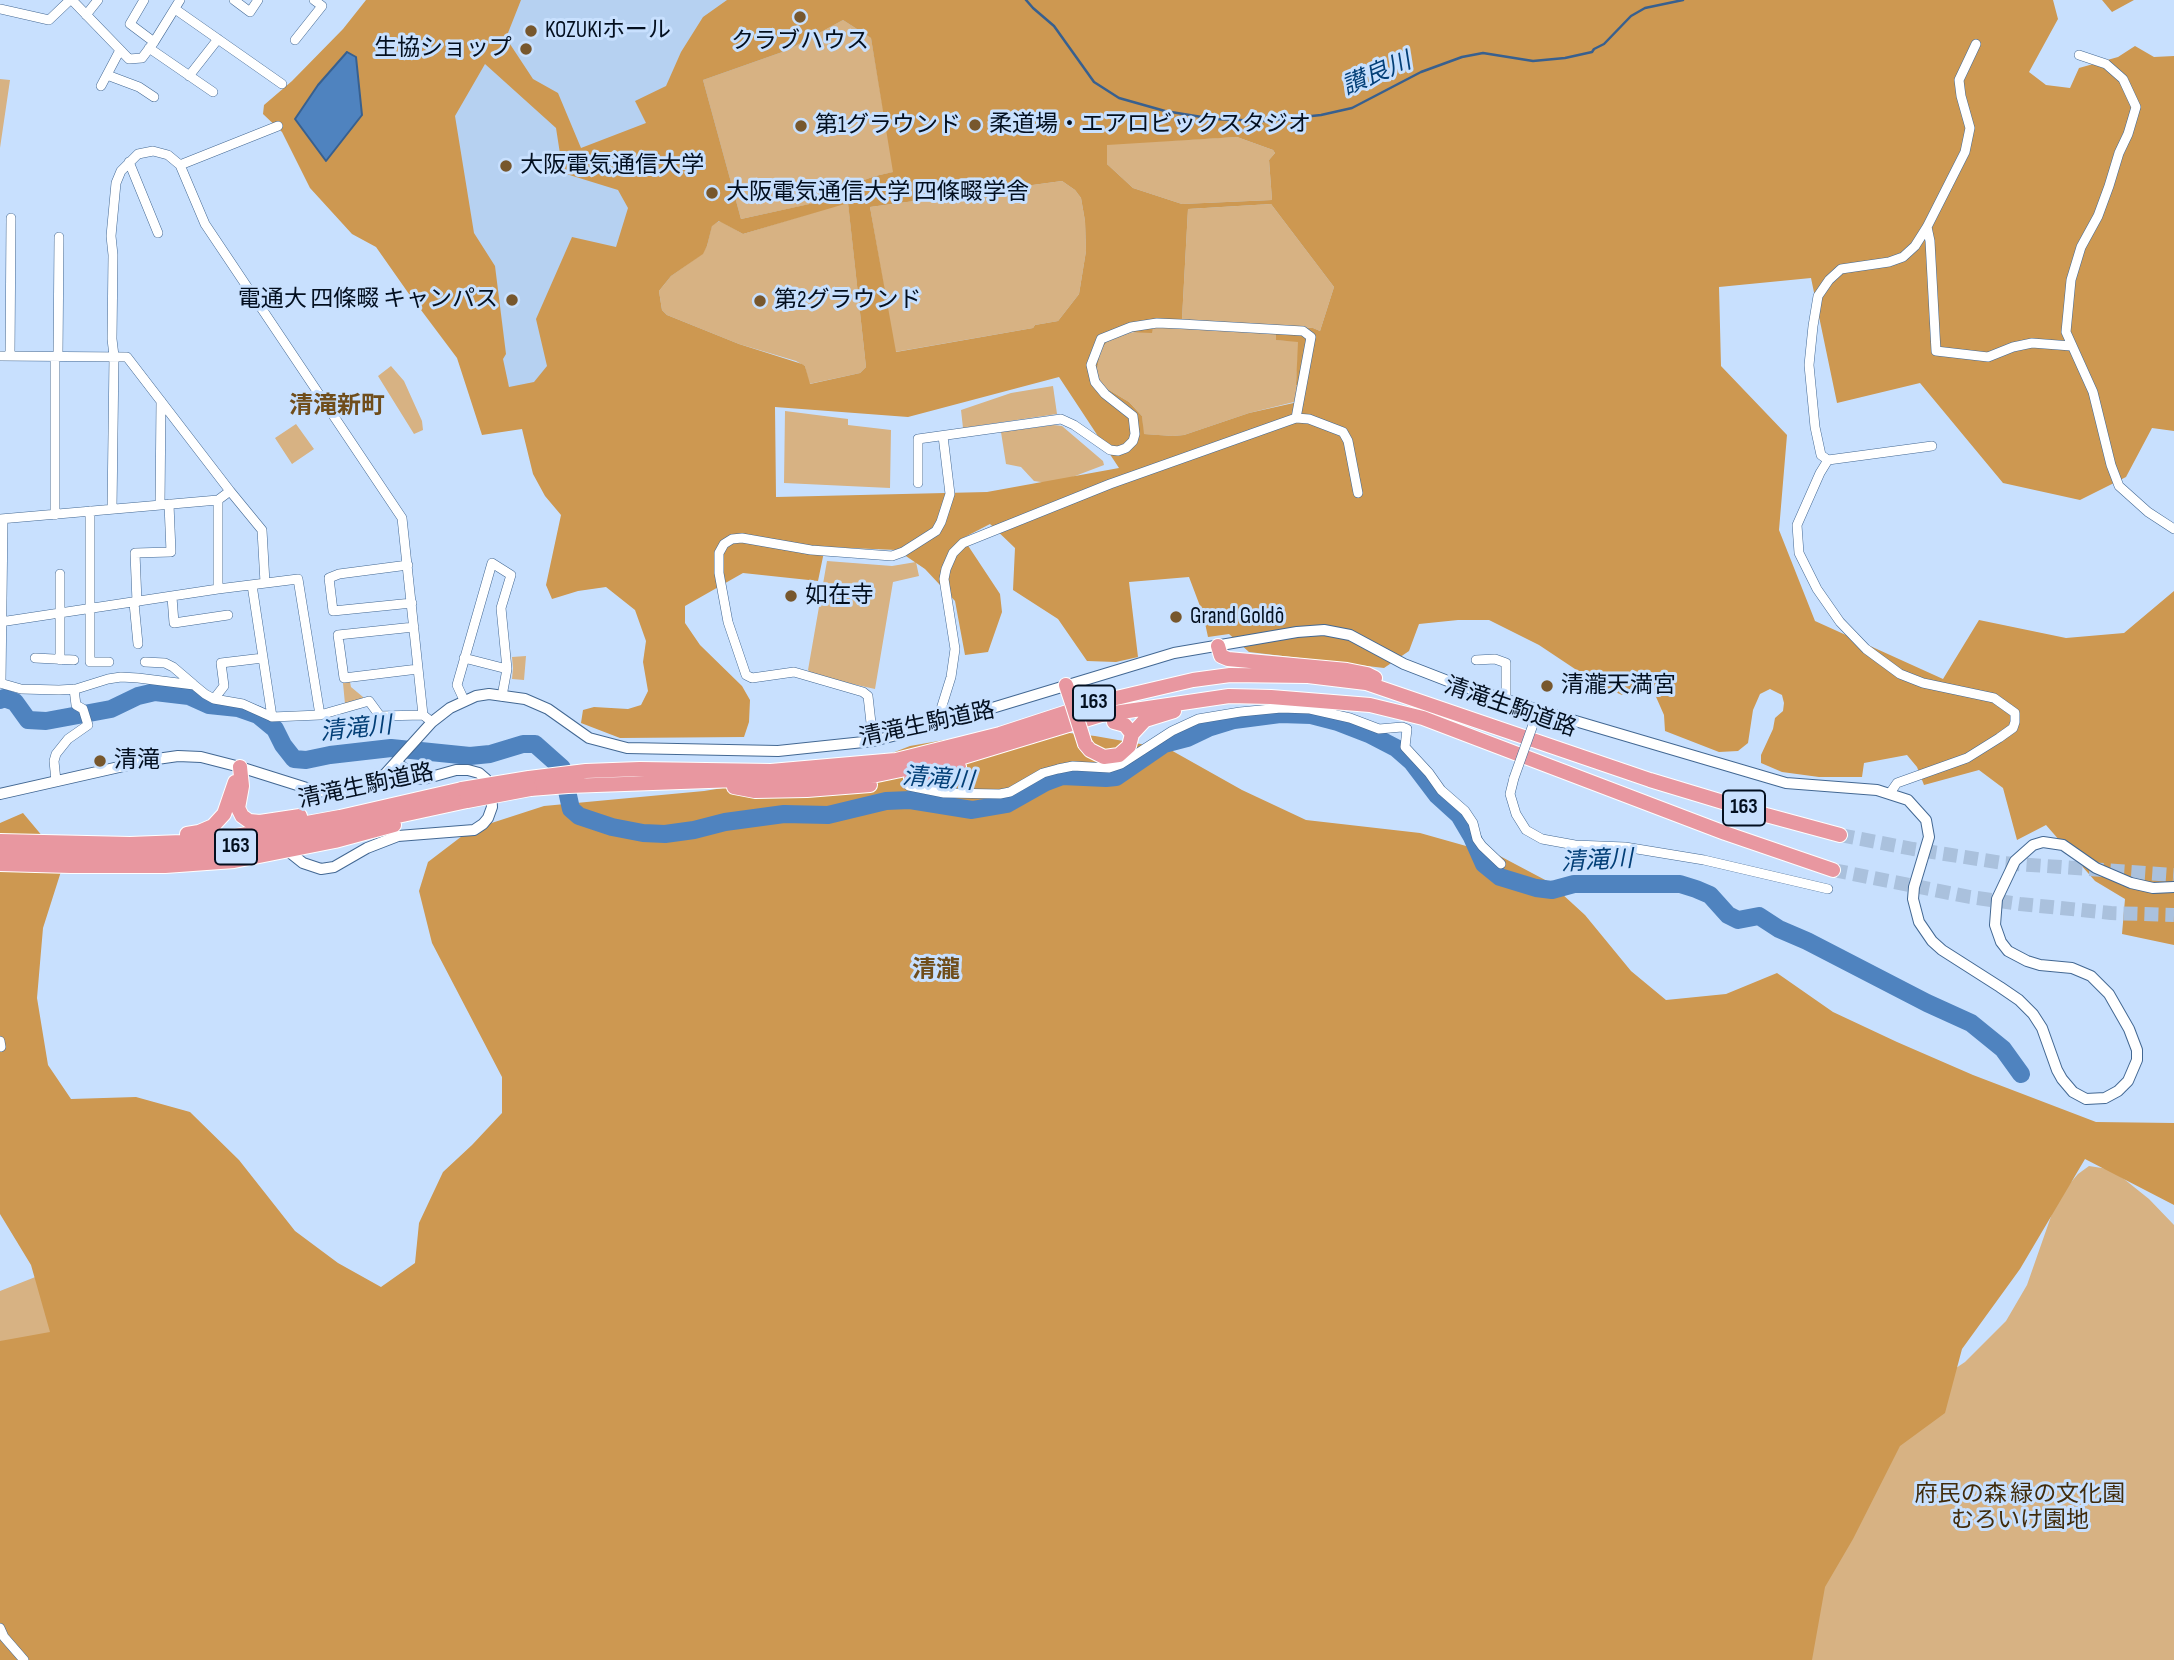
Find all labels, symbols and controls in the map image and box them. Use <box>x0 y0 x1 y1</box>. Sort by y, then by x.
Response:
marker: クラブハウス <box>792 9 808 25</box>
place label: KOZUKIホール <box>545 17 671 45</box>
marker: KOZUKIホール <box>523 23 539 39</box>
place label: クラブハウス <box>731 28 869 56</box>
place label: 生協ショップ <box>374 35 512 63</box>
marker: 生協ショップ <box>518 41 534 57</box>
water label: 讃良川 <box>1338 48 1416 102</box>
place label: 柔道場・エアロビックスタジオ <box>989 111 1311 139</box>
place label: 第1グラウンド <box>815 112 961 140</box>
marker: 柔道場・エアロビックスタジオ <box>967 117 983 133</box>
marker: 第1グラウンド <box>793 118 809 134</box>
place label: 大阪電気通信大学 <box>520 152 704 180</box>
marker: 大阪電気通信大学 <box>498 158 514 174</box>
place label: 大阪電気通信大学 四條畷学舎 <box>726 179 1029 207</box>
marker: 大阪電気通信大学 四條畷学舎 <box>704 185 720 201</box>
place label: 電通大 四條畷 キャンパス <box>238 286 498 314</box>
place label: 第2グラウンド <box>774 287 921 315</box>
marker: 電通大 四條畷 キャンパス <box>504 292 520 308</box>
marker: 第2グラウンド <box>752 293 768 309</box>
district label: 清滝新町 <box>289 393 385 421</box>
place label: 如在寺 <box>805 582 874 610</box>
marker: 如在寺 <box>783 588 799 604</box>
place label: Grand Goldô <box>1190 603 1284 631</box>
marker: Grand Goldô <box>1168 609 1184 625</box>
street label: 清滝生駒道路 <box>1440 672 1580 744</box>
place label: 清瀧天満宮 <box>1561 672 1676 700</box>
marker: 清瀧天満宮 <box>1539 678 1555 694</box>
road number: 163 <box>1073 686 1115 720</box>
street label: 清滝生駒道路 <box>857 697 997 753</box>
water label: 清滝川 <box>319 712 393 748</box>
place label: 清滝 <box>114 747 160 775</box>
marker: 清滝 <box>92 753 108 769</box>
street label: 清滝生駒道路 <box>296 759 436 815</box>
water label: 清滝川 <box>901 763 975 797</box>
road number: 163 <box>1723 790 1765 826</box>
road number: 163 <box>215 830 257 864</box>
water label: 清滝川 <box>1560 846 1634 878</box>
district label: 清瀧 <box>912 957 960 985</box>
park label: 府民の森 緑の文化園 むろいけ園地 <box>1915 1481 2125 1535</box>

